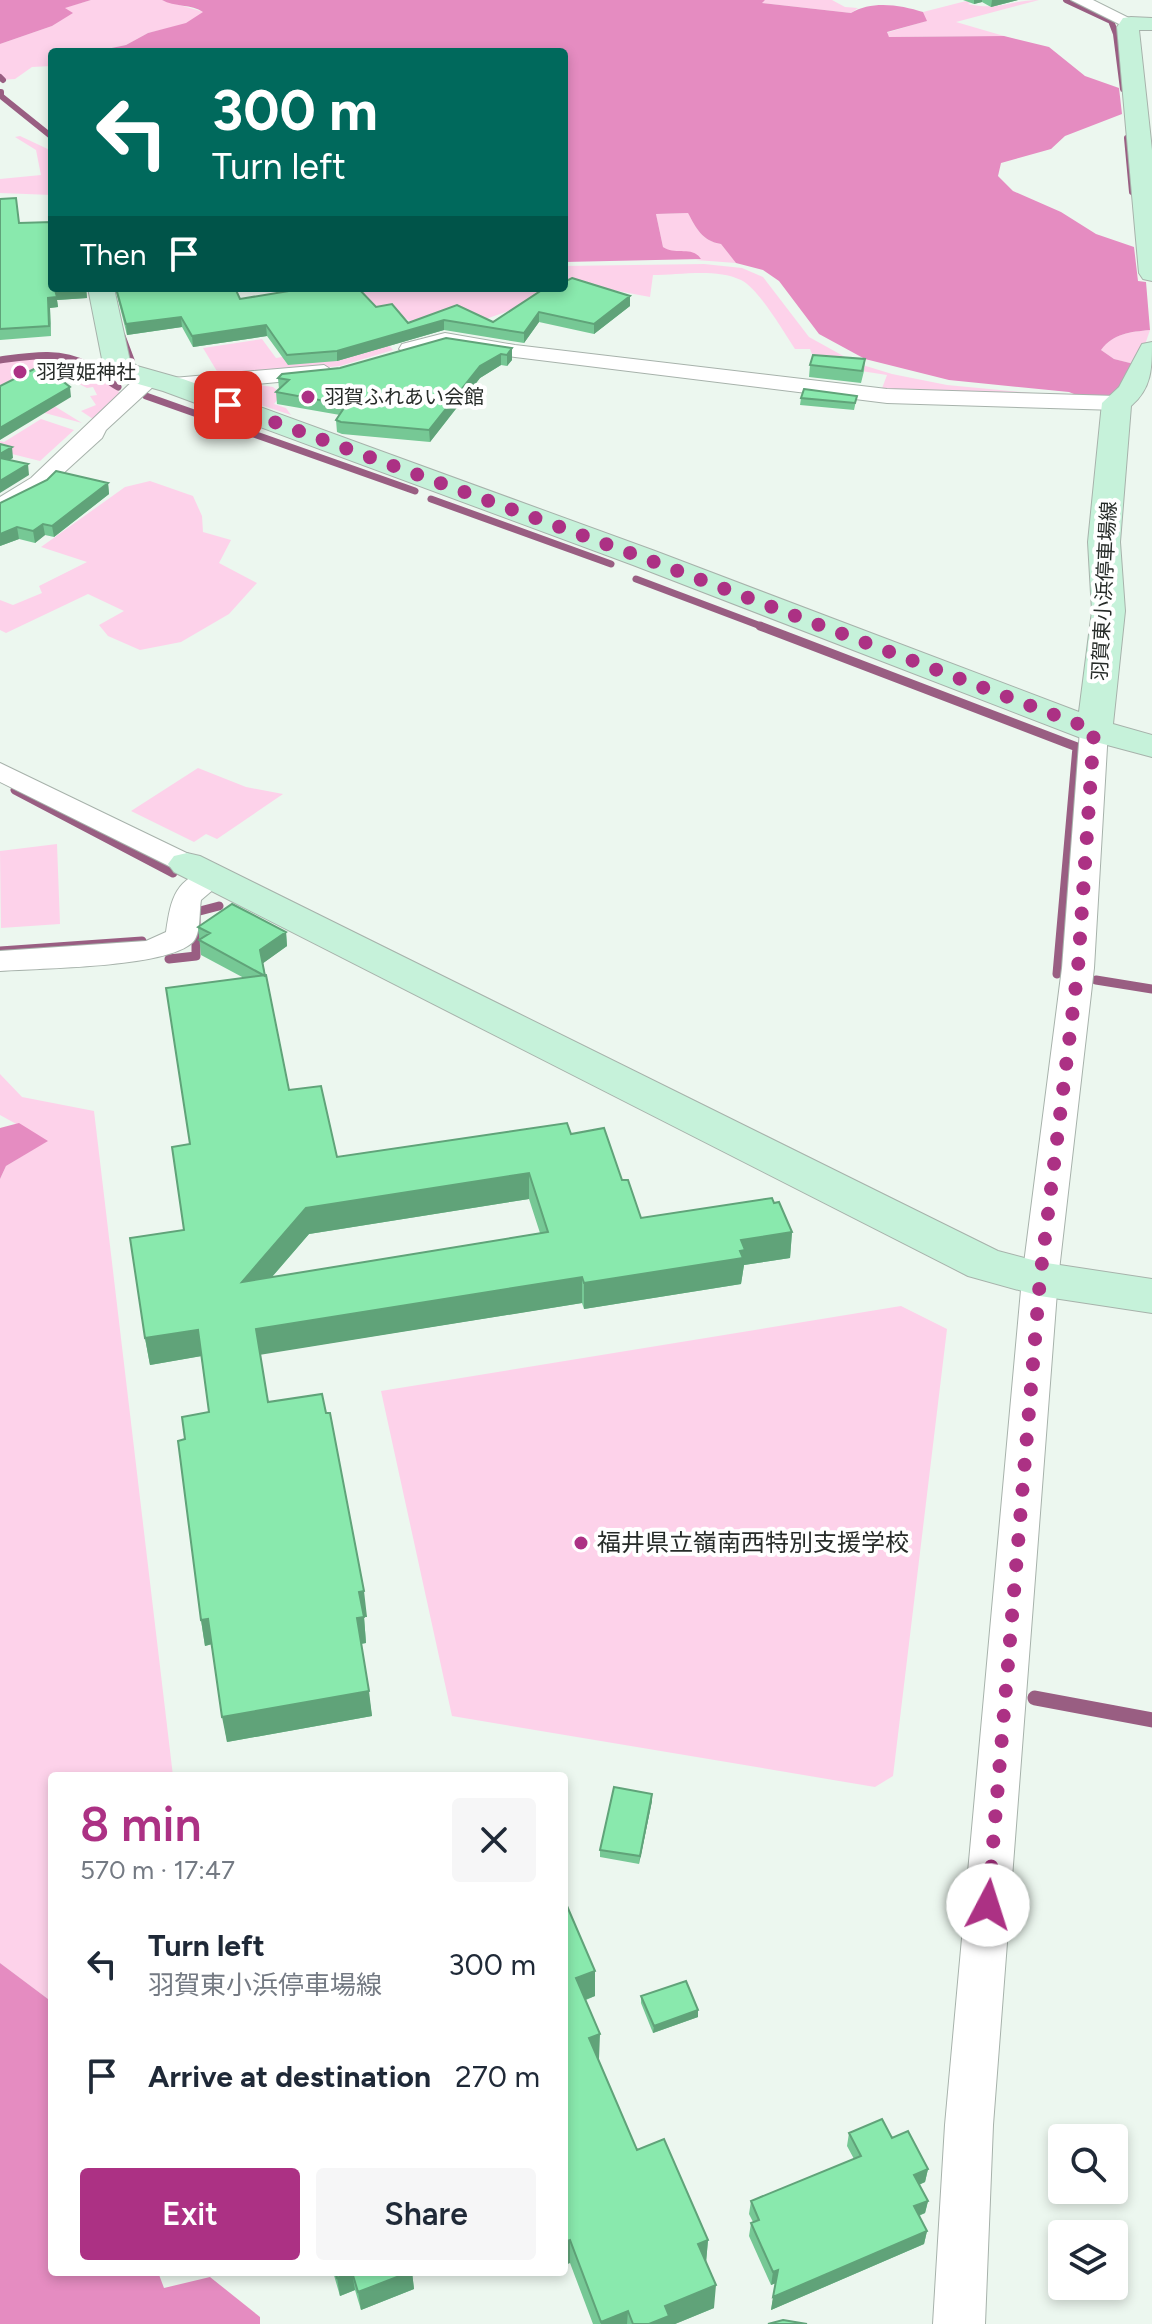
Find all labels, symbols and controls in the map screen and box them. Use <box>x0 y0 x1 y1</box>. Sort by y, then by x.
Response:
text: 300 m <box>212 77 378 144</box>
icon: left <box>80 80 184 184</box>
text: Turn left <box>212 145 346 188</box>
icon: arrive <box>162 232 206 276</box>
text: Then <box>80 236 146 273</box>
place label: 羽賀姫神社 <box>36 360 136 384</box>
marker: 羽賀姫神社 <box>11 363 29 381</box>
pin <box>194 371 262 439</box>
icon: arrive <box>206 383 250 427</box>
place label: 羽賀ふれあい会館 <box>324 385 484 409</box>
marker: 羽賀ふれあい会館 <box>299 388 317 406</box>
street label: 羽賀東小浜停車場線 <box>1087 500 1121 682</box>
place label: 福井県立嶺南西特別支援学校 <box>597 1528 909 1557</box>
marker: 福井県立嶺南西特別支援学校 <box>572 1534 590 1552</box>
text: 8 min <box>80 1795 202 1853</box>
button: close <box>452 1798 536 1882</box>
text: 570 m · 17:47 <box>80 1854 235 1886</box>
position arrow <box>946 1863 1030 1947</box>
text: Turn left <box>148 1927 265 1964</box>
icon: left <box>80 1942 124 1986</box>
text: 300 m <box>448 1946 536 1983</box>
text: 羽賀東小浜停車場線 <box>148 1969 382 2001</box>
icon: arrive <box>80 2054 124 2098</box>
text: Arrive at destination <box>148 2058 431 2095</box>
text: 270 m <box>455 2058 540 2095</box>
map controls <box>1048 2124 1128 2300</box>
button: search <box>1048 2124 1128 2204</box>
button: Exit <box>80 2168 300 2260</box>
button: Share <box>316 2168 536 2260</box>
button: layers <box>1048 2220 1128 2300</box>

